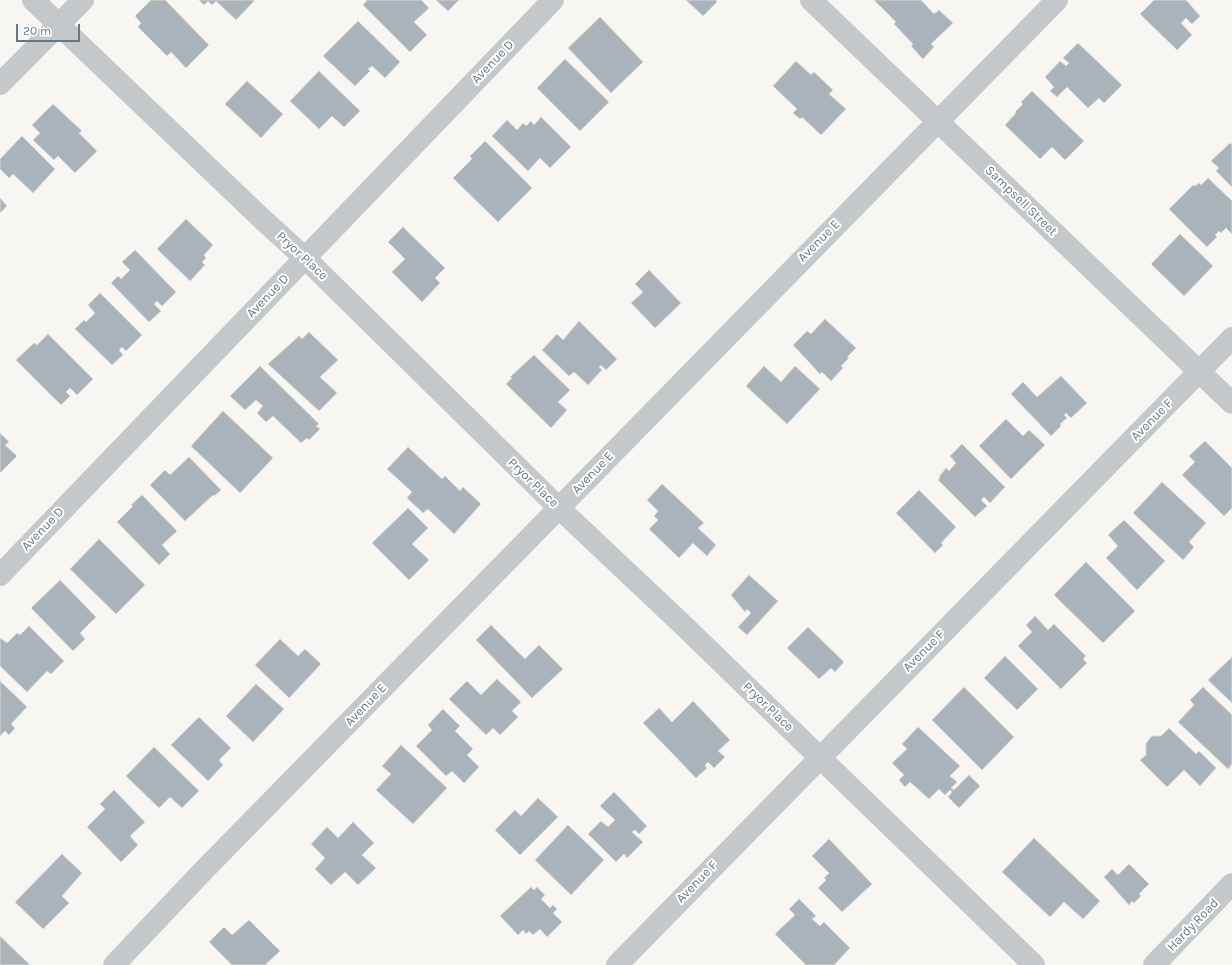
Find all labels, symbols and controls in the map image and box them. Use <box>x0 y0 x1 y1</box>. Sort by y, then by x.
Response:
scale bar <box>18 16 82 42</box>
text: 20 m <box>23 24 51 38</box>
street label: Avenue D <box>468 37 518 87</box>
street label: Sampsell Street <box>982 163 1060 239</box>
street label: Avenue E <box>795 217 843 265</box>
street label: Pryor Place <box>273 228 331 284</box>
street label: Avenue D <box>243 271 293 321</box>
street label: Avenue F <box>1128 396 1176 444</box>
street label: Avenue E <box>569 448 617 498</box>
street label: Pryor Place <box>504 455 562 511</box>
street label: Avenue D <box>18 504 68 554</box>
street label: Avenue F <box>900 627 948 675</box>
street label: Pryor Place <box>739 679 797 735</box>
street label: Avenue E <box>342 680 390 730</box>
street label: Avenue F <box>673 858 721 906</box>
street label: Hardy Road <box>1164 895 1222 955</box>

